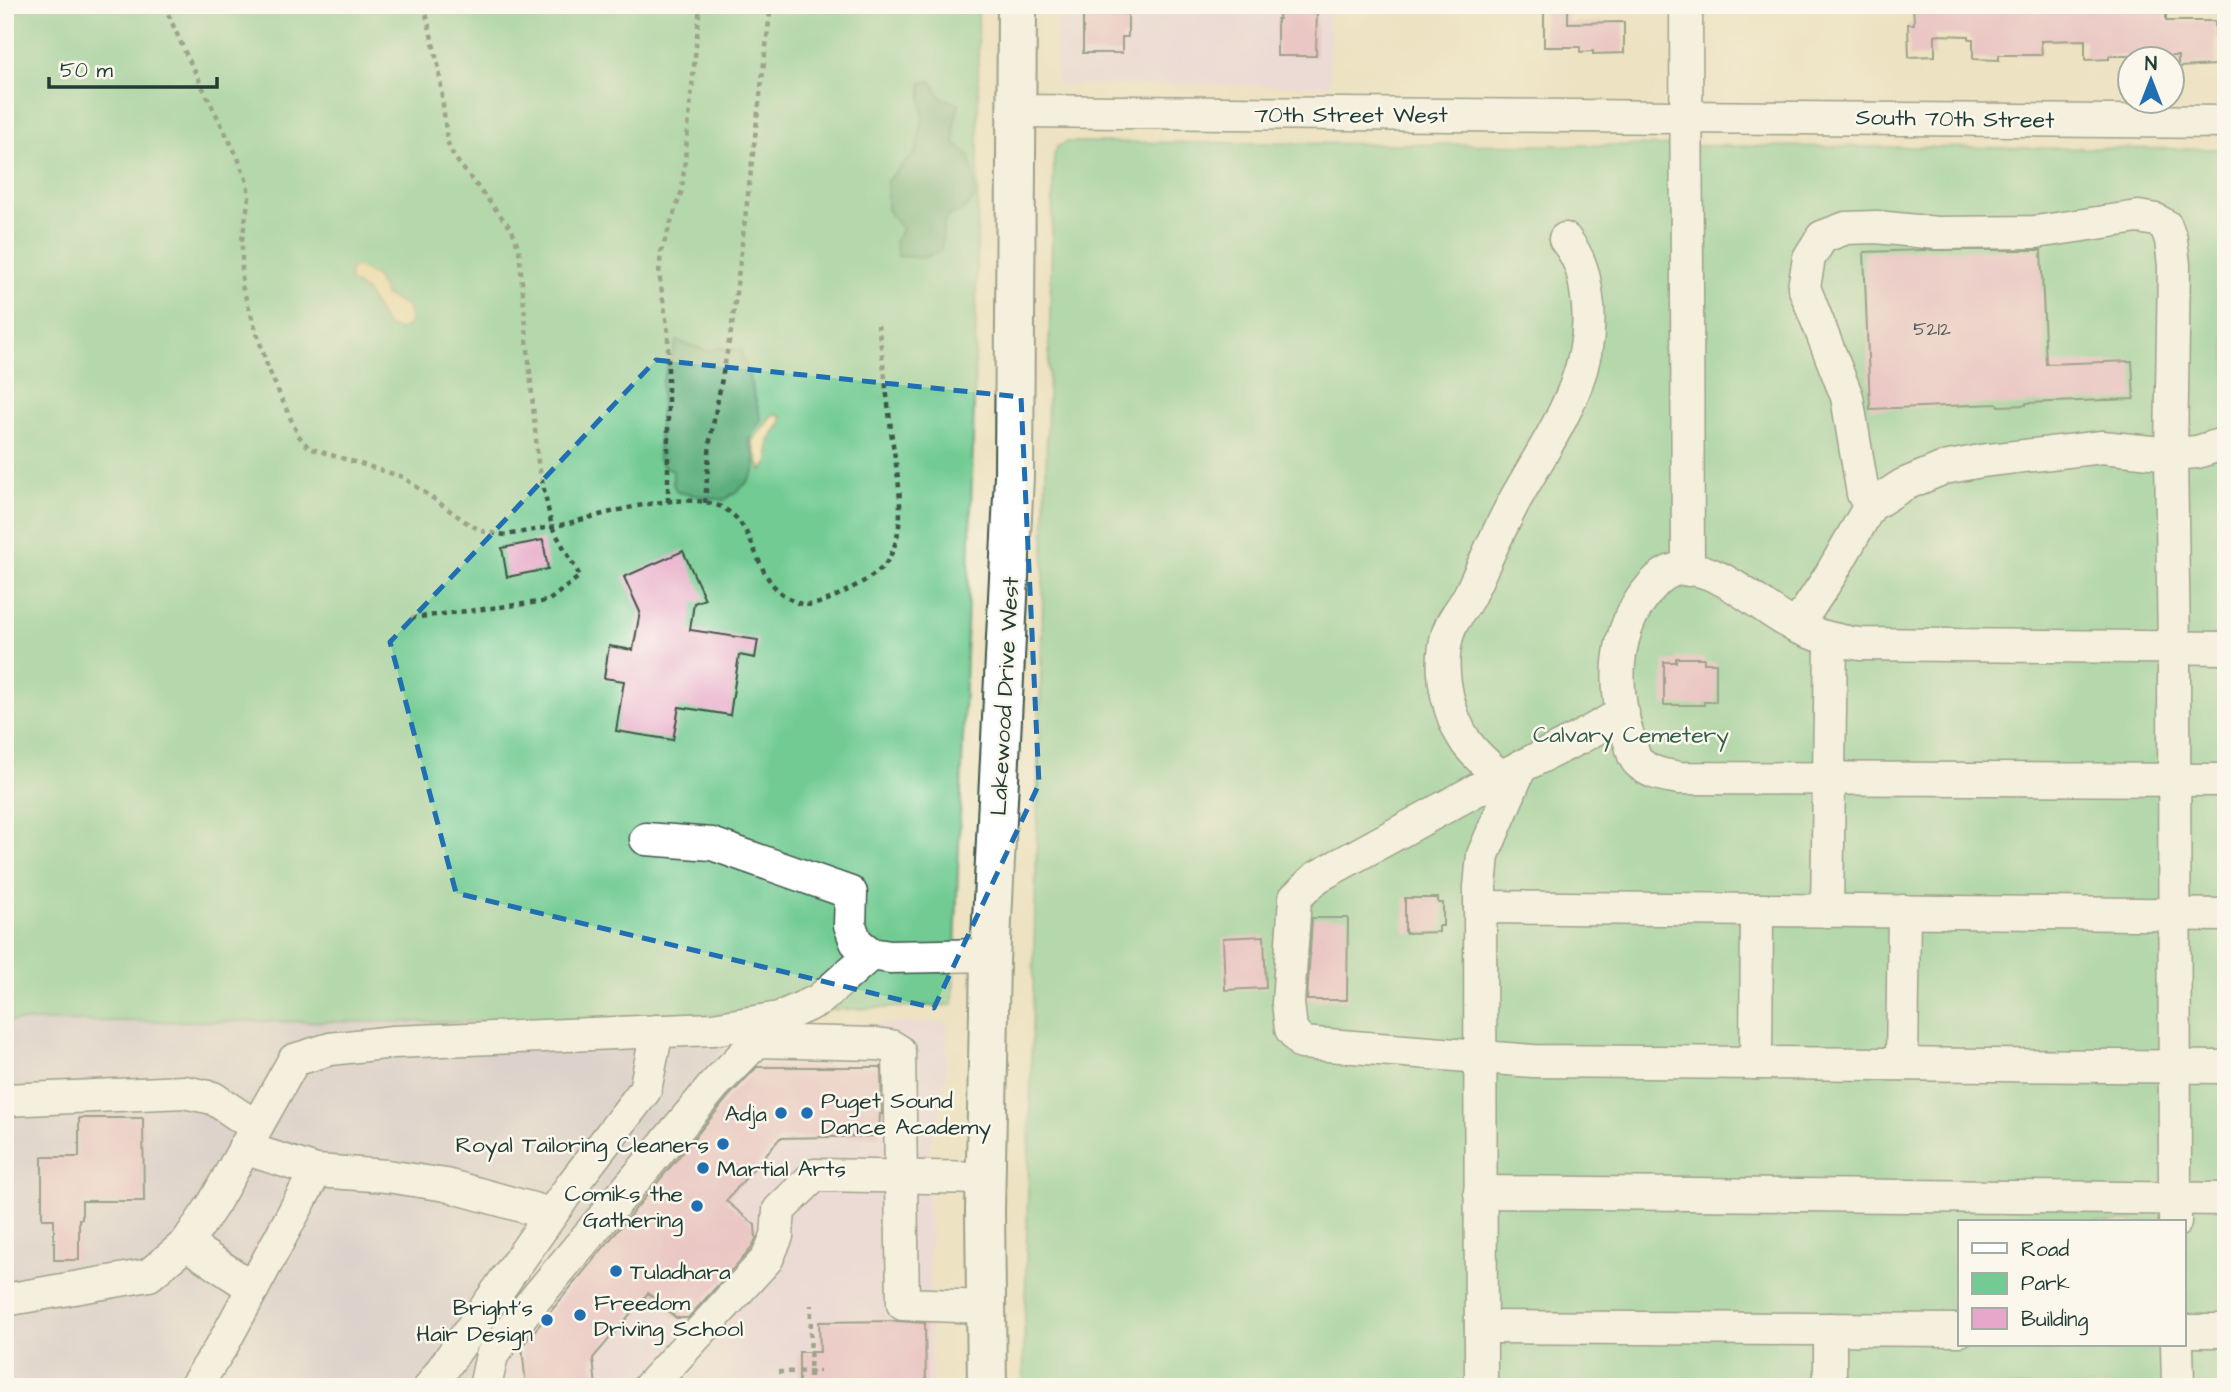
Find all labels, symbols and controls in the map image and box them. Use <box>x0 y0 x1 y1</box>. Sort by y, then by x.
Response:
scale bar <box>49 46 217 90</box>
north arrow <box>2116 46 2186 116</box>
text: N <box>2145 51 2157 78</box>
text: 50 m <box>60 56 114 85</box>
street label: 70th Street West <box>1254 99 1449 131</box>
street label: South 70th Street <box>1855 101 2055 137</box>
house number: 5212 <box>1913 316 1951 343</box>
street label: Lakewood Drive West <box>983 575 1027 816</box>
park label: Calvary Cemetery <box>1533 719 1729 752</box>
place label: Puget Sound Dance Academy <box>821 1085 991 1144</box>
place label: Adja <box>725 1098 767 1130</box>
marker: Adja <box>773 1105 789 1121</box>
marker: Puget Sound Dance Academy <box>799 1105 815 1121</box>
place label: Royal Tailoring Cleaners <box>455 1129 709 1162</box>
marker: Royal Tailoring Cleaners <box>715 1136 731 1152</box>
place label: Martial Arts <box>717 1153 846 1185</box>
marker: Martial Arts <box>695 1160 711 1176</box>
place label: Comiks the Gathering <box>564 1178 683 1237</box>
marker: Comiks the Gathering <box>689 1198 705 1214</box>
legend <box>1958 1220 2186 1346</box>
text: Road <box>2021 1235 2069 1264</box>
place label: Tuladhara <box>630 1256 731 1288</box>
marker: Tuladhara <box>608 1263 624 1279</box>
text: Park <box>2021 1269 2070 1298</box>
place label: Freedom Driving School <box>594 1287 743 1346</box>
place label: Bright's Hair Design <box>416 1292 533 1351</box>
text: Building <box>2021 1305 2089 1336</box>
marker: Freedom Driving School <box>572 1307 588 1323</box>
marker: Bright's Hair Design <box>539 1312 555 1328</box>

